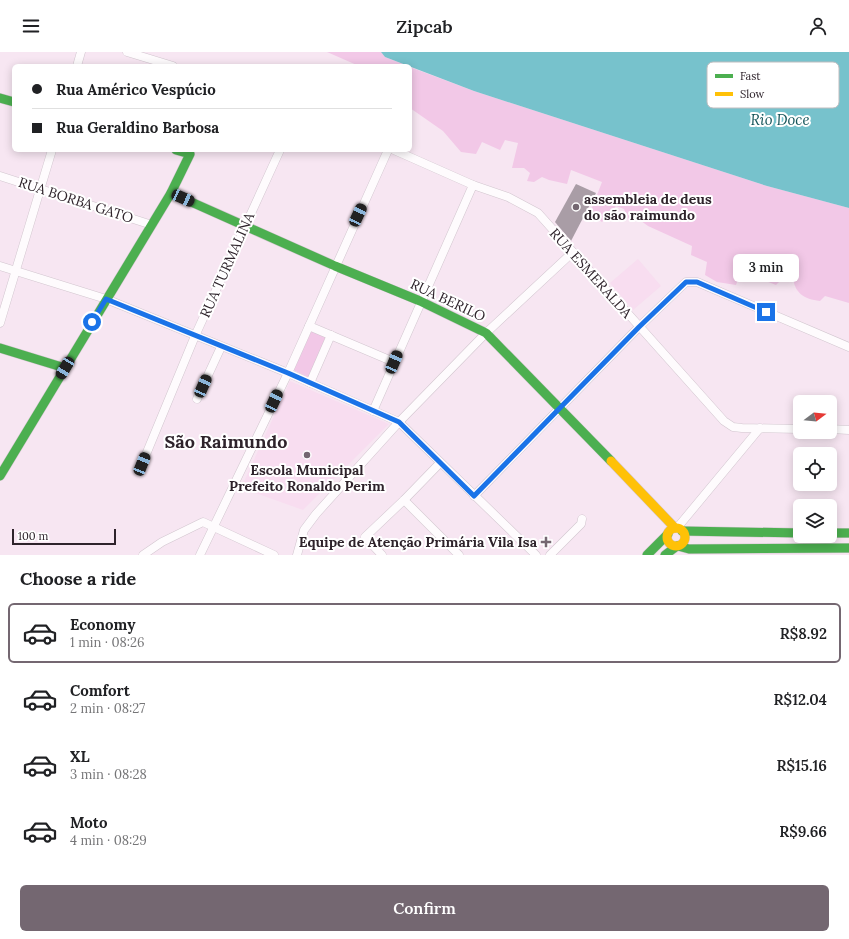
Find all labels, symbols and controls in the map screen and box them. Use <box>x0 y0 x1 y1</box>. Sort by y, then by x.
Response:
icon: menu <box>20 15 42 37</box>
text: Zipcab <box>396 15 453 38</box>
icon: person <box>807 15 829 37</box>
legend <box>707 62 839 108</box>
text: Fast <box>740 69 761 83</box>
text: Rua Américo Vespúcio <box>56 80 216 99</box>
text: Slow <box>740 87 765 101</box>
water label: Rio Doce <box>750 110 810 129</box>
text: Rua Geraldino Barbosa <box>56 118 219 137</box>
street label: RUA BORBA GATO <box>16 173 136 227</box>
car <box>170 188 196 208</box>
place label: assembleia de deus do são raimundo <box>584 190 712 224</box>
car <box>347 202 369 228</box>
marker: assembleia de deus do são raimundo <box>571 202 581 212</box>
street label: RUA TURMALINA <box>196 209 258 320</box>
street label: RUA ESMERALDA <box>546 224 636 322</box>
callout: 3 min <box>733 254 799 282</box>
text: 3 min <box>749 259 783 276</box>
street label: RUA BERILO <box>407 275 489 325</box>
route end <box>757 303 775 321</box>
route start <box>83 313 101 331</box>
car <box>384 349 404 375</box>
car <box>54 355 76 381</box>
car <box>193 373 213 399</box>
car <box>263 388 285 414</box>
north arrow <box>793 395 837 439</box>
map controls <box>793 395 837 543</box>
district label: São Raimundo <box>165 430 287 453</box>
button: locate <box>793 447 837 491</box>
marker: Escola Municipal Prefeito Ronaldo Perim <box>302 450 312 460</box>
car <box>132 451 152 477</box>
place label: Escola Municipal Prefeito Ronaldo Perim <box>229 461 385 495</box>
button: layers <box>793 499 837 543</box>
scale bar <box>12 527 116 546</box>
text: 100 m <box>18 529 48 543</box>
place label: Equipe de Atenção Primária Vila Isa <box>299 533 538 551</box>
marker: Equipe de Atenção Primária Vila Isa <box>540 536 552 548</box>
text: Choose a ride <box>20 567 136 590</box>
icon: car <box>22 615 58 651</box>
text: Economy <box>70 615 135 634</box>
text: R$8.92 <box>780 624 827 643</box>
text: 1 min · 08:26 <box>70 634 145 651</box>
icon: car <box>22 681 58 717</box>
text: Comfort <box>70 681 130 700</box>
text: R$12.04 <box>774 690 827 709</box>
text: 2 min · 08:27 <box>70 700 145 717</box>
icon: car <box>22 747 58 783</box>
text: XL <box>70 747 90 766</box>
text: R$15.16 <box>776 756 827 775</box>
text: 3 min · 08:28 <box>70 766 147 783</box>
icon: car <box>22 813 58 849</box>
text: Moto <box>70 813 107 832</box>
text: R$9.66 <box>779 822 827 841</box>
text: 4 min · 08:29 <box>70 832 147 849</box>
button: Confirm <box>20 885 829 931</box>

